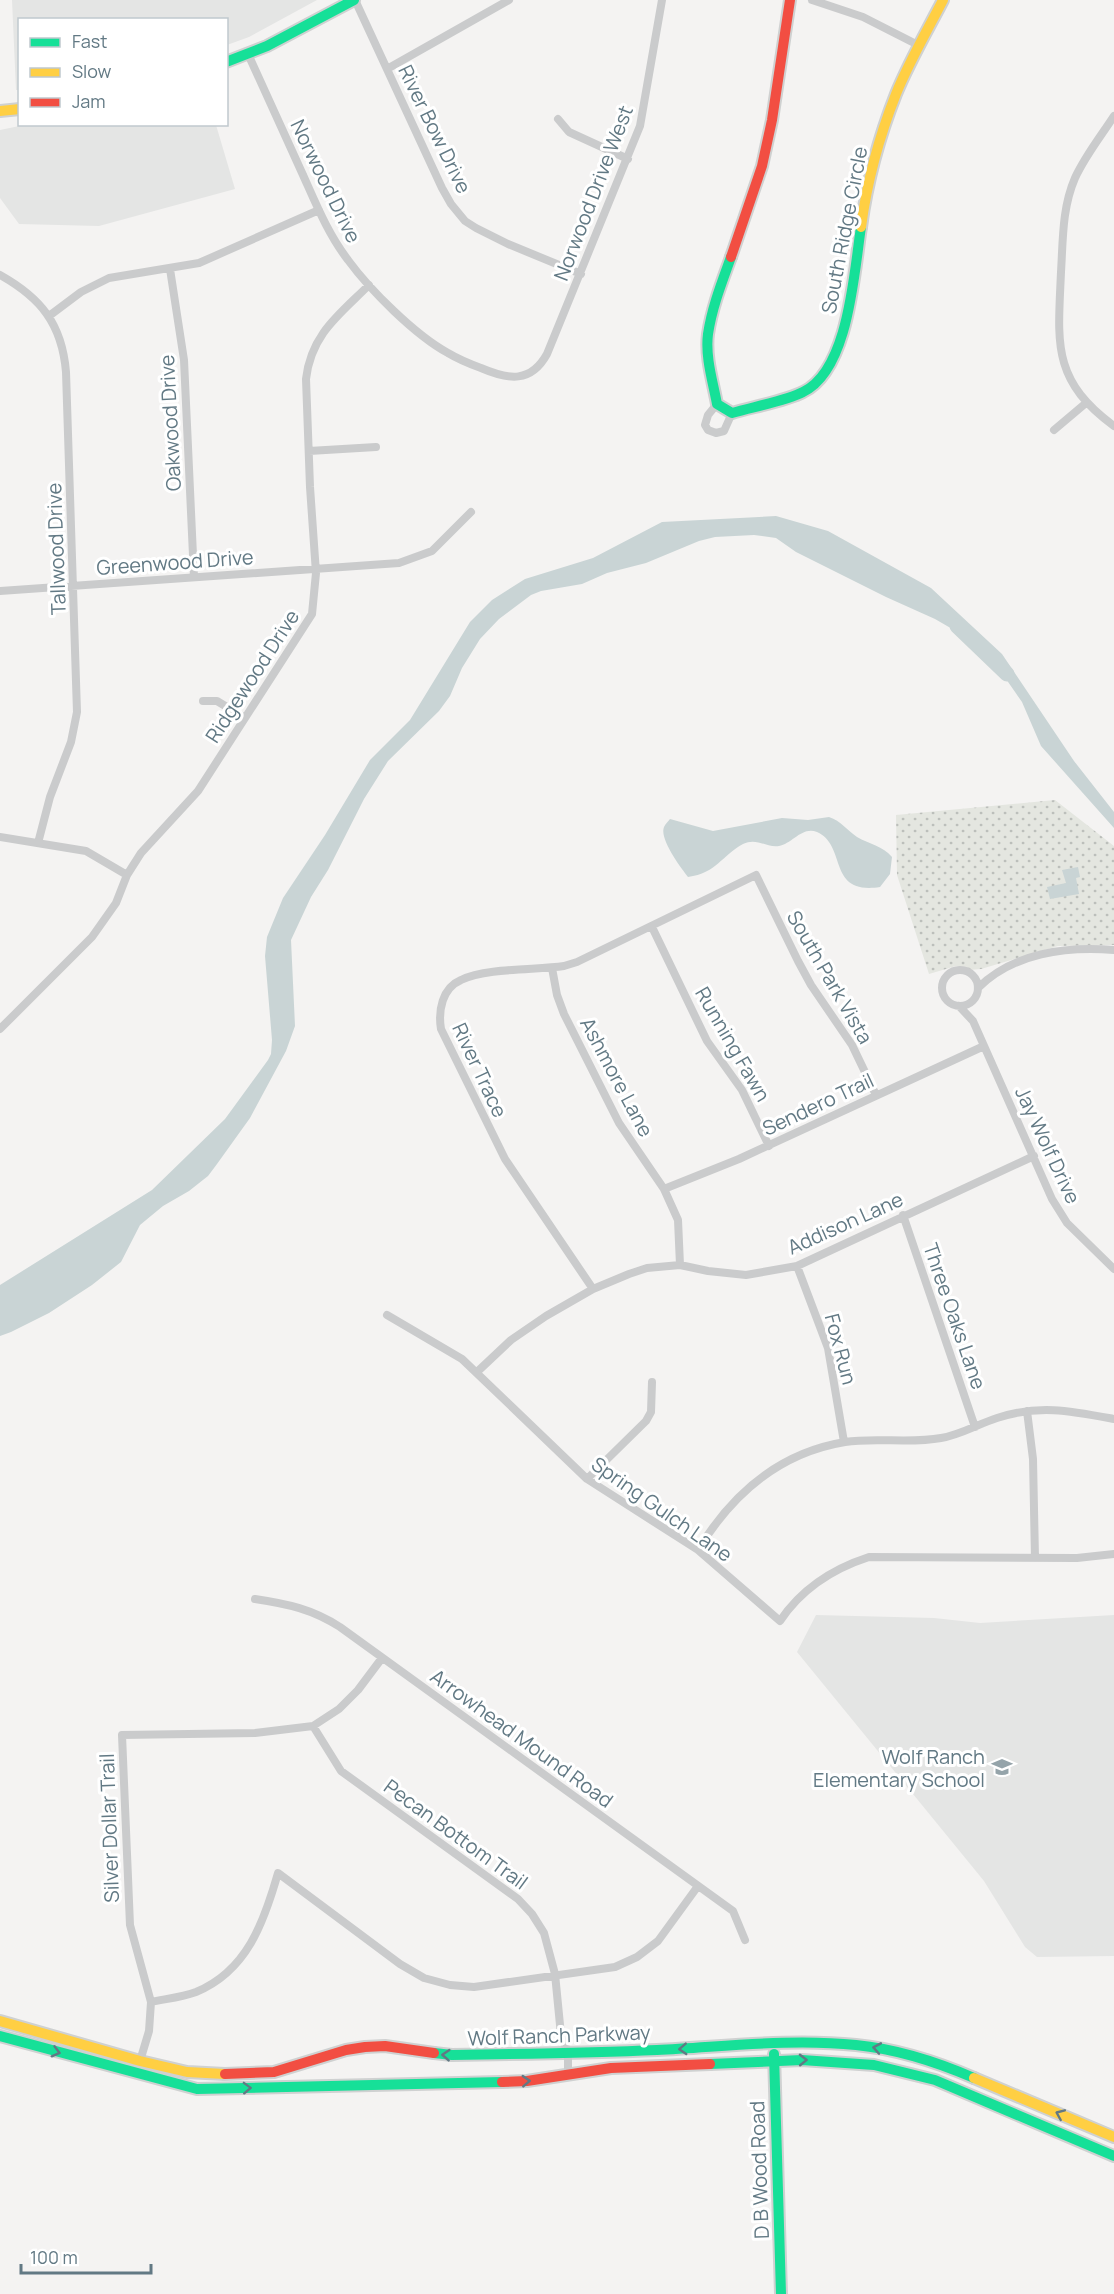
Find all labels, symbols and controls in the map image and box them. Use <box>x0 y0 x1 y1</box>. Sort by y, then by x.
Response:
legend <box>18 18 228 126</box>
text: Fast <box>72 29 107 53</box>
text: Slow <box>72 59 112 83</box>
street label: River Bow Drive <box>392 60 478 198</box>
text: Jam <box>72 89 106 113</box>
street label: Norwood Drive West <box>547 101 639 285</box>
street label: Norwood Drive <box>285 115 367 247</box>
street label: South Ridge Circle <box>815 144 873 316</box>
street label: Oakwood Drive <box>153 354 187 492</box>
street label: Tallwood Drive <box>40 482 72 616</box>
street label: Greenwood Drive <box>96 543 254 581</box>
street label: Ridgewood Drive <box>199 604 305 748</box>
street label: South Park Vista <box>781 905 879 1049</box>
street label: Running Fawn <box>689 982 777 1106</box>
street label: Ashmore Lane <box>574 1013 660 1141</box>
street label: River Trace <box>446 1018 514 1122</box>
street label: Sendero Trail <box>758 1066 878 1142</box>
street label: Jay Wolf Drive <box>1009 1082 1087 1208</box>
street label: Addison Lane <box>783 1185 907 1261</box>
street label: Three Oaks Lane <box>917 1239 993 1393</box>
street label: Fox Run <box>819 1311 863 1387</box>
street label: Spring Gulch Lane <box>586 1450 738 1568</box>
street label: Arrowhead Mound Road <box>425 1663 619 1813</box>
place label: Wolf Ranch Elementary School <box>813 1743 985 1793</box>
street label: Silver Dollar Trail <box>93 1753 125 1903</box>
school or university icon: Wolf Ranch Elementary School <box>990 1755 1014 1779</box>
street label: Pecan Bottom Trail <box>379 1773 533 1895</box>
street label: Wolf Ranch Parkway <box>467 2018 651 2052</box>
one-way arrow <box>678 2042 687 2055</box>
one-way arrow <box>873 2043 882 2055</box>
one-way arrow <box>51 2045 61 2057</box>
one-way arrow <box>441 2048 450 2061</box>
one-way arrow <box>799 2054 808 2066</box>
one-way arrow <box>521 2074 530 2087</box>
one-way arrow <box>242 2081 251 2094</box>
street label: D B Wood Road <box>743 2101 775 2239</box>
one-way arrow <box>1056 2109 1067 2121</box>
scale bar <box>21 2237 152 2275</box>
text: 100 m <box>30 2245 78 2269</box>

